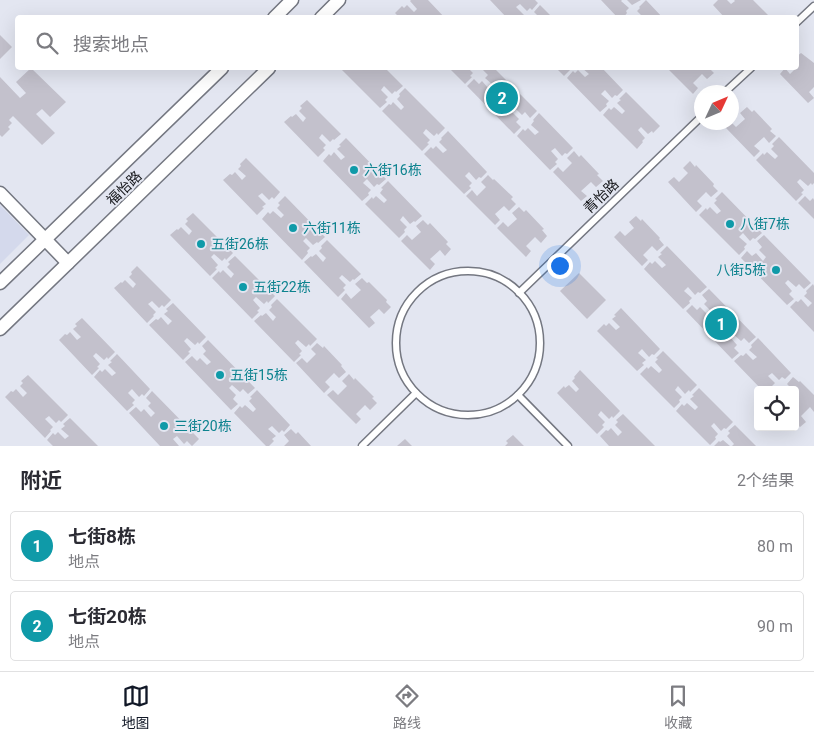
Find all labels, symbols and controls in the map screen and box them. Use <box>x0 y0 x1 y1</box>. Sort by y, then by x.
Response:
search box <box>15 15 799 70</box>
icon: search <box>33 29 61 57</box>
text: 搜索地点 <box>73 33 149 56</box>
pin: 2 <box>486 79 518 117</box>
north arrow <box>694 85 739 130</box>
place label: 六街16栋 <box>364 162 422 178</box>
marker: 六街16栋 <box>348 164 360 176</box>
street label: 福怡路 <box>103 168 145 208</box>
street label: 青怡路 <box>580 176 622 216</box>
place label: 八街7栋 <box>740 216 790 232</box>
marker: 八街7栋 <box>724 218 736 230</box>
place label: 六街11栋 <box>303 220 361 236</box>
marker: 六街11栋 <box>287 222 299 234</box>
place label: 五街26栋 <box>211 236 269 252</box>
marker: 五街26栋 <box>195 238 207 250</box>
your location <box>547 253 573 279</box>
place label: 八街5栋 <box>716 262 766 278</box>
marker: 八街5栋 <box>770 264 782 276</box>
place label: 五街22栋 <box>253 279 311 295</box>
marker: 五街22栋 <box>237 281 249 293</box>
pin: 1 <box>705 305 737 343</box>
place label: 五街15栋 <box>230 367 288 383</box>
marker: 五街15栋 <box>214 369 226 381</box>
map controls <box>754 386 799 431</box>
button: locate <box>754 386 799 431</box>
place label: 三街20栋 <box>174 418 232 434</box>
marker: 三街20栋 <box>158 420 170 432</box>
text: 附近 <box>20 469 62 493</box>
text: 2个结果 <box>737 471 794 490</box>
text: 七街8栋 <box>68 525 136 548</box>
text: 1 <box>32 537 42 556</box>
text: 80 m <box>757 537 793 556</box>
text: 地点 <box>68 552 100 571</box>
text: 七街20栋 <box>68 605 147 628</box>
text: 2 <box>32 617 42 636</box>
text: 90 m <box>757 617 793 636</box>
text: 地点 <box>68 632 100 651</box>
tab: 地图 <box>122 682 150 732</box>
tab: 路线 <box>393 682 421 732</box>
tab: 收藏 <box>664 682 692 732</box>

